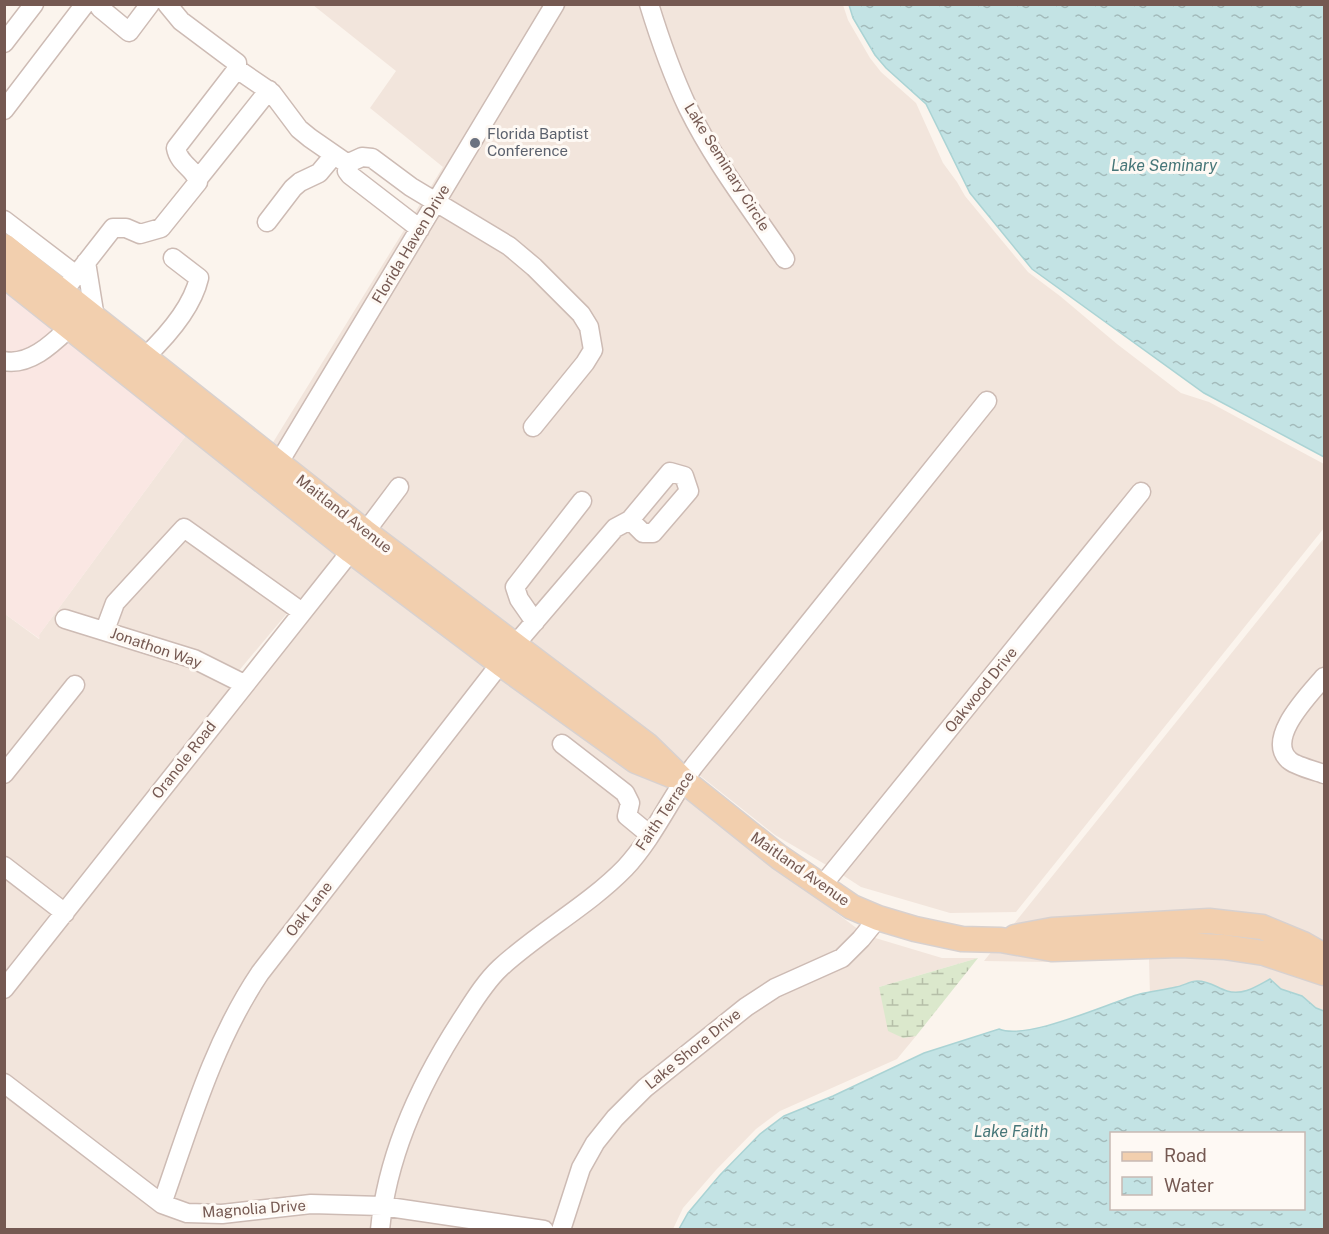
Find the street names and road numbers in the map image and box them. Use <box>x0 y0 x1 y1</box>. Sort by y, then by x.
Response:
street label: Lake Seminary Circle <box>681 100 774 234</box>
street label: Florida Haven Drive <box>368 181 453 306</box>
street label: Maitland Avenue <box>293 471 395 556</box>
street label: Jonathon Way <box>108 624 204 671</box>
street label: Oakwood Drive <box>941 644 1020 736</box>
street label: Oranole Road <box>148 718 219 802</box>
street label: Faith Terrace <box>632 768 697 853</box>
street label: Maitland Avenue <box>748 828 853 909</box>
street label: Oak Lane <box>282 878 335 940</box>
street label: Lake Shore Drive <box>642 1005 744 1092</box>
street label: Magnolia Drive <box>201 1196 306 1221</box>

